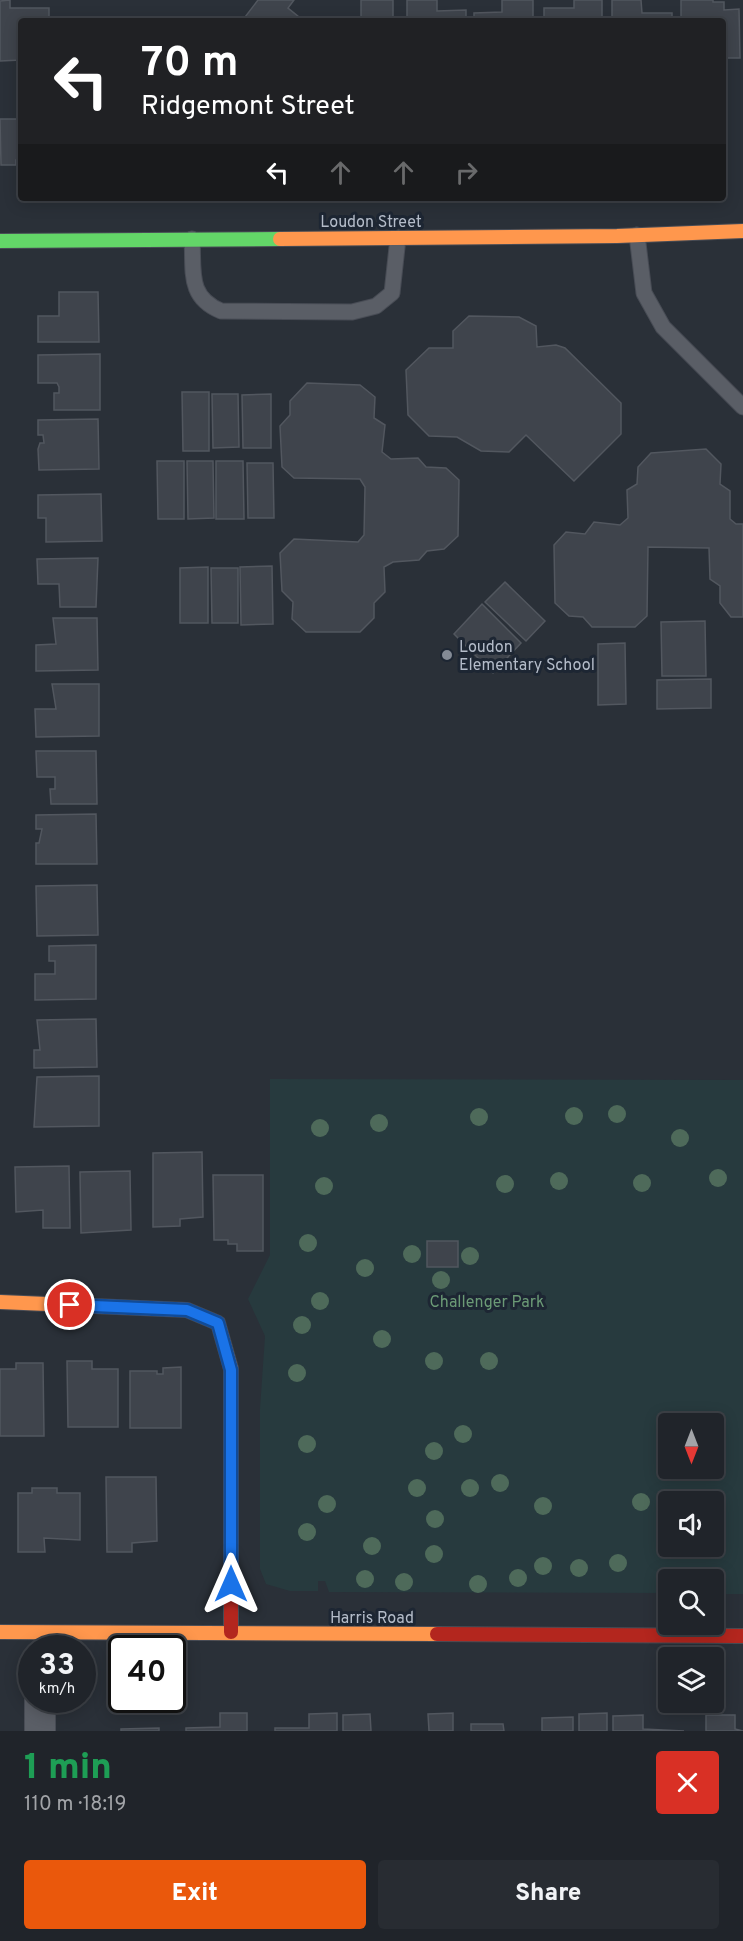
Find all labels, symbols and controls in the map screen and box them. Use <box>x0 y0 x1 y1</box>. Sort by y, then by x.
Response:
text: 70 m <box>141 38 239 91</box>
icon: left <box>42 42 120 120</box>
text: Ridgemont Street <box>141 90 355 124</box>
icon: left <box>261 156 294 189</box>
icon: ahead <box>324 156 357 189</box>
icon: ahead <box>387 156 420 189</box>
icon: right <box>450 156 483 189</box>
street label: Loudon Street <box>320 213 422 233</box>
place label: Loudon Elementary School <box>459 638 595 676</box>
marker: Loudon Elementary School <box>440 648 454 662</box>
pin <box>44 1279 95 1330</box>
icon: arrive <box>53 1288 86 1321</box>
park label: Challenger Park <box>430 1293 544 1313</box>
north arrow <box>658 1413 724 1479</box>
map controls <box>658 1413 724 1713</box>
button: sound <box>658 1491 724 1557</box>
position arrow <box>199 1552 263 1616</box>
button: search <box>658 1569 724 1635</box>
street label: Harris Road <box>330 1609 414 1629</box>
speed limit sign: 40 <box>108 1635 186 1713</box>
button: layers <box>658 1647 724 1713</box>
text: 33 <box>39 1648 75 1685</box>
text: km/h <box>39 1680 75 1699</box>
text: 1 min <box>24 1746 112 1792</box>
button: close <box>656 1751 719 1814</box>
text: 110 m · 18:19 <box>24 1792 126 1818</box>
button: Exit <box>24 1860 366 1929</box>
button: Share <box>378 1860 719 1929</box>

